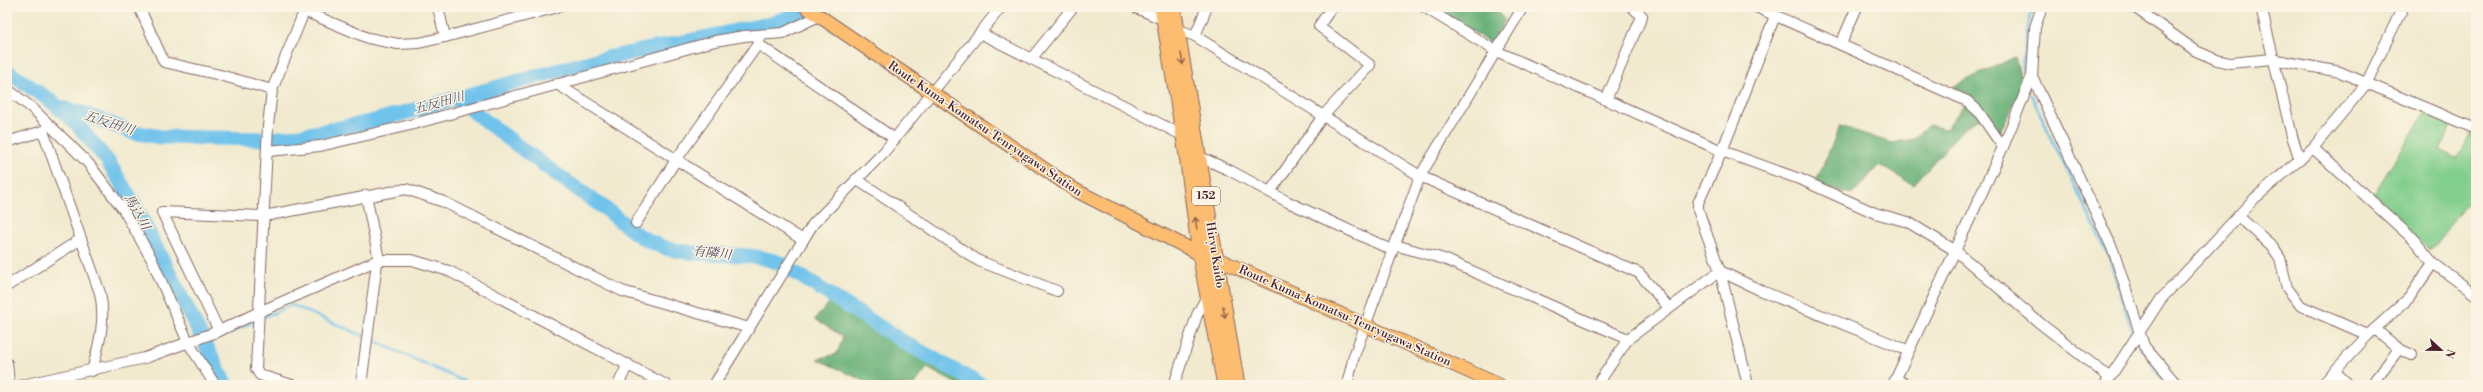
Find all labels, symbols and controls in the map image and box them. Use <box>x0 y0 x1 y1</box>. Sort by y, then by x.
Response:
one-way arrow <box>1179 52 1187 65</box>
street label: Route Kuma-Komatsu-Tenryugawa Station <box>885 58 1085 200</box>
water label: 五反田川 <box>412 88 468 117</box>
water label: 五反田川 <box>82 107 138 139</box>
road number: 152 <box>1192 187 1220 205</box>
water label: 馬込川 <box>121 191 154 235</box>
one-way arrow <box>1192 216 1200 229</box>
street label: Hiryu Kaido <box>1202 221 1228 290</box>
water label: 有隣川 <box>692 243 734 263</box>
street label: Route Kuma-Komatsu-Tenryugawa Station <box>1236 262 1454 370</box>
one-way arrow <box>1221 305 1229 318</box>
north arrow <box>2421 330 2461 370</box>
text: N <box>2441 347 2457 360</box>

